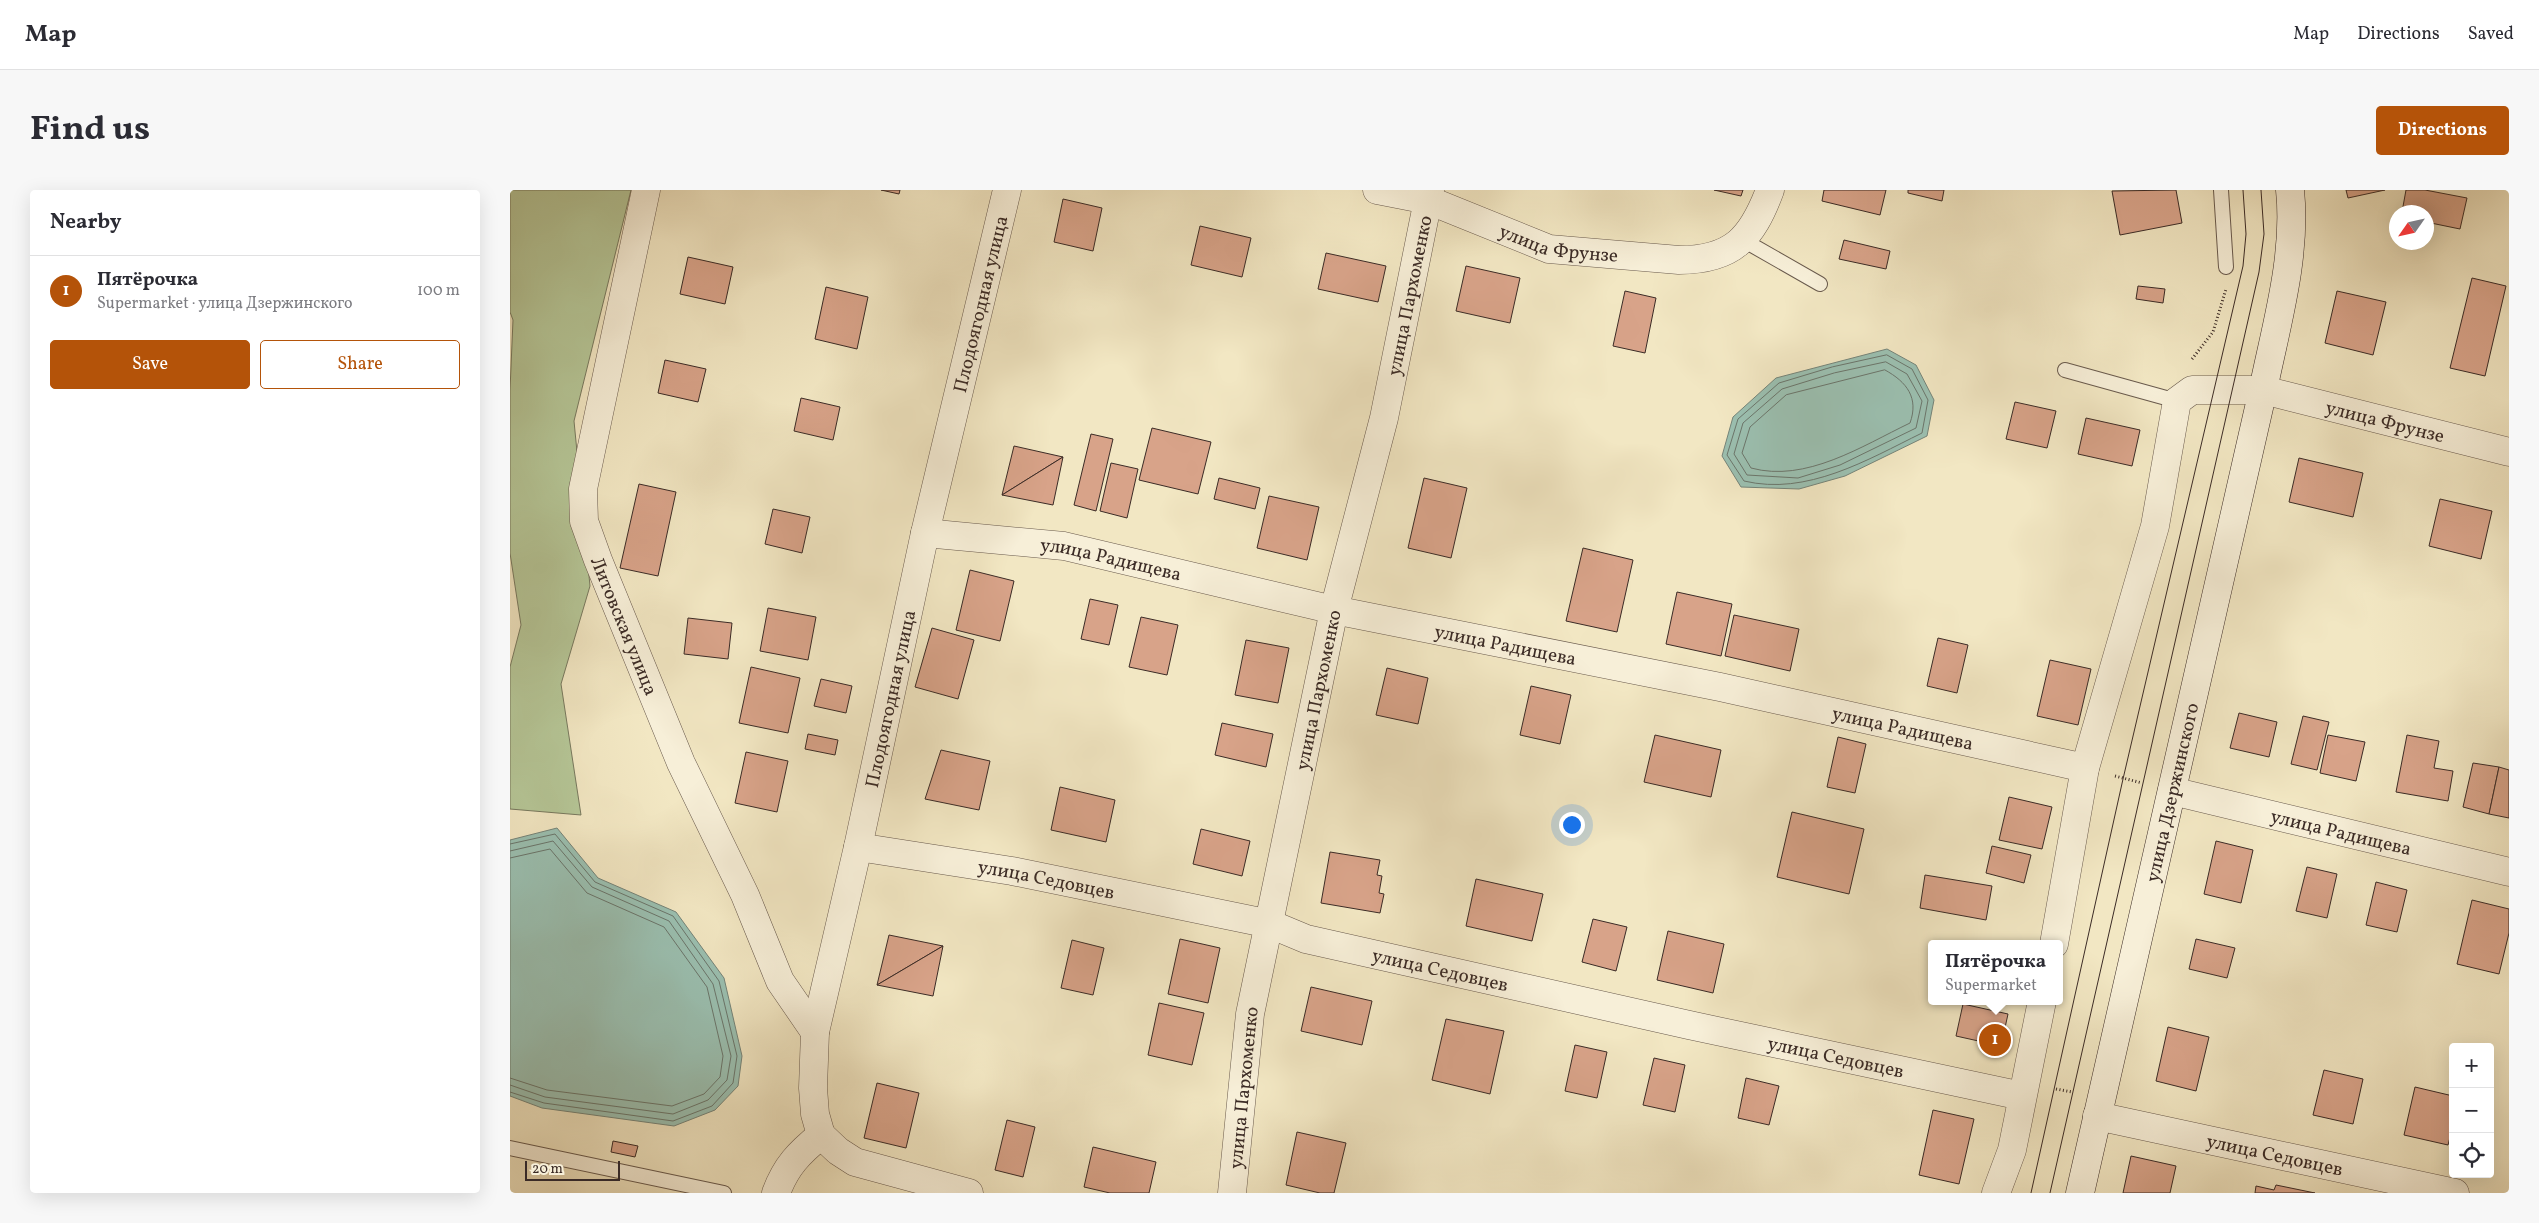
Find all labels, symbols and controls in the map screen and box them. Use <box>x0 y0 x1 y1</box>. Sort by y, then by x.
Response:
text: Map <box>25 18 76 52</box>
text: Map <box>2293 22 2329 47</box>
text: Directions <box>2357 22 2440 47</box>
text: Saved <box>2468 22 2514 47</box>
text: Find us <box>30 106 150 154</box>
button: Directions <box>2376 106 2509 155</box>
north arrow <box>2389 205 2434 250</box>
text: Nearby <box>50 208 121 237</box>
street label: Плодоягодная улица <box>948 213 1015 396</box>
street label: улица Пархоменко <box>1382 213 1440 378</box>
street label: улица Фрунзе <box>1495 219 1619 270</box>
text: Пятёрочка <box>97 267 198 293</box>
text: 1 <box>63 280 69 302</box>
text: 100 m <box>417 280 460 302</box>
text: Supermarket · улица Дзержинского <box>97 293 353 315</box>
button: Save <box>50 340 250 389</box>
button: Share <box>260 340 460 389</box>
street label: улица Фрунзе <box>2322 395 2447 450</box>
street label: улица Радищева <box>1039 533 1184 588</box>
street label: Литовская улица <box>583 553 663 700</box>
street label: Плодоягодная улица <box>860 608 923 790</box>
street label: улица Пархоменко <box>1290 608 1349 773</box>
street label: улица Радищева <box>1432 619 1578 673</box>
street label: улица Радищева <box>1829 701 1976 758</box>
street label: улица Дзержинского <box>2140 701 2206 885</box>
street label: улица Радищева <box>2268 804 2414 863</box>
your location <box>1559 812 1585 838</box>
street label: улица Седовцев <box>976 855 1117 907</box>
popup <box>1928 940 2063 1005</box>
street label: улица Седовцев <box>1369 943 1511 999</box>
text: Пятёрочка <box>1945 949 2046 975</box>
text: Supermarket <box>1945 975 2037 997</box>
street label: улица Пархоменко <box>1223 1004 1266 1170</box>
pin: 1 <box>1979 1021 2011 1059</box>
street label: улица Седовцев <box>1765 1031 1906 1086</box>
map controls <box>2449 1043 2494 1178</box>
button: + <box>2449 1043 2494 1088</box>
button: − <box>2449 1088 2494 1133</box>
street label: улица Седовцев <box>2204 1129 2345 1184</box>
button: locate <box>2449 1133 2494 1178</box>
scale bar <box>525 1158 620 1181</box>
text: 20 m <box>532 1160 563 1179</box>

